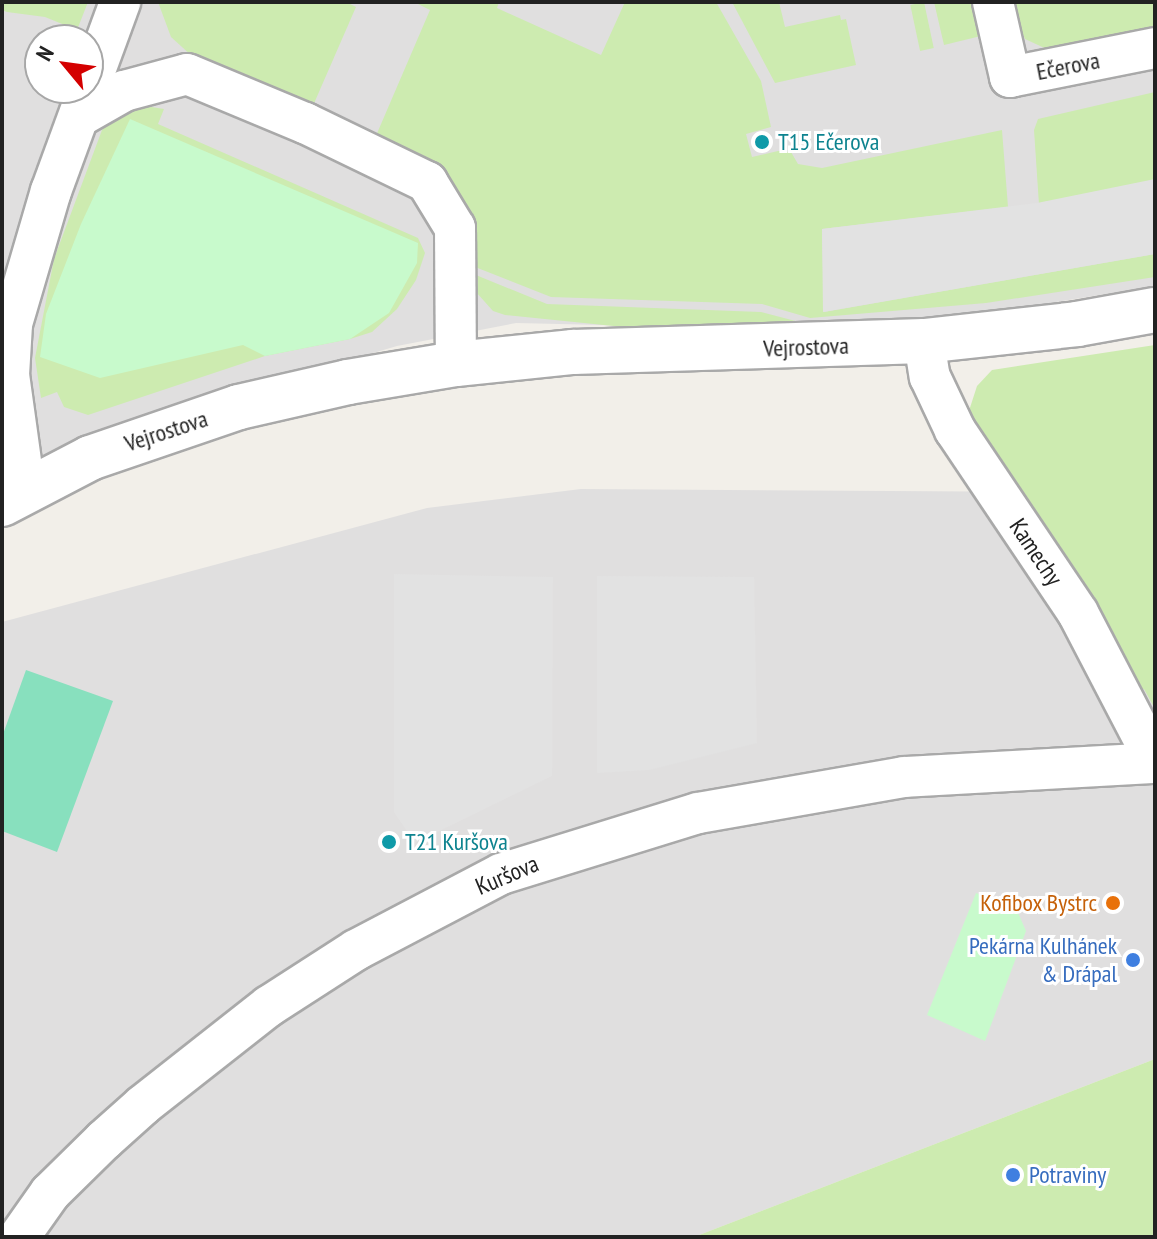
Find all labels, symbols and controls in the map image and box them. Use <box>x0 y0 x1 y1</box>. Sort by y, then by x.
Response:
north arrow <box>24 24 104 104</box>
text: N <box>30 41 60 65</box>
street label: Ečerova <box>1034 46 1102 86</box>
place label: T15 Ečerova <box>778 128 879 156</box>
marker: T15 Ečerova <box>753 133 771 151</box>
street label: Vejrostova <box>763 331 849 363</box>
street label: Vejrostova <box>121 404 211 458</box>
street label: Kamechy <box>1003 513 1069 591</box>
place label: T21 Kuršova <box>405 828 508 856</box>
marker: T21 Kuršova <box>380 833 398 851</box>
street label: Kuršova <box>471 849 543 901</box>
place label: Kofibox Bystrc <box>980 889 1097 917</box>
marker: Kofibox Bystrc <box>1104 894 1122 912</box>
place label: Pekárna Kulhánek & Drápal <box>969 932 1117 988</box>
marker: Pekárna Kulhánek & Drápal <box>1124 951 1142 969</box>
place label: Potraviny <box>1029 1161 1106 1189</box>
marker: Potraviny <box>1004 1166 1022 1184</box>

